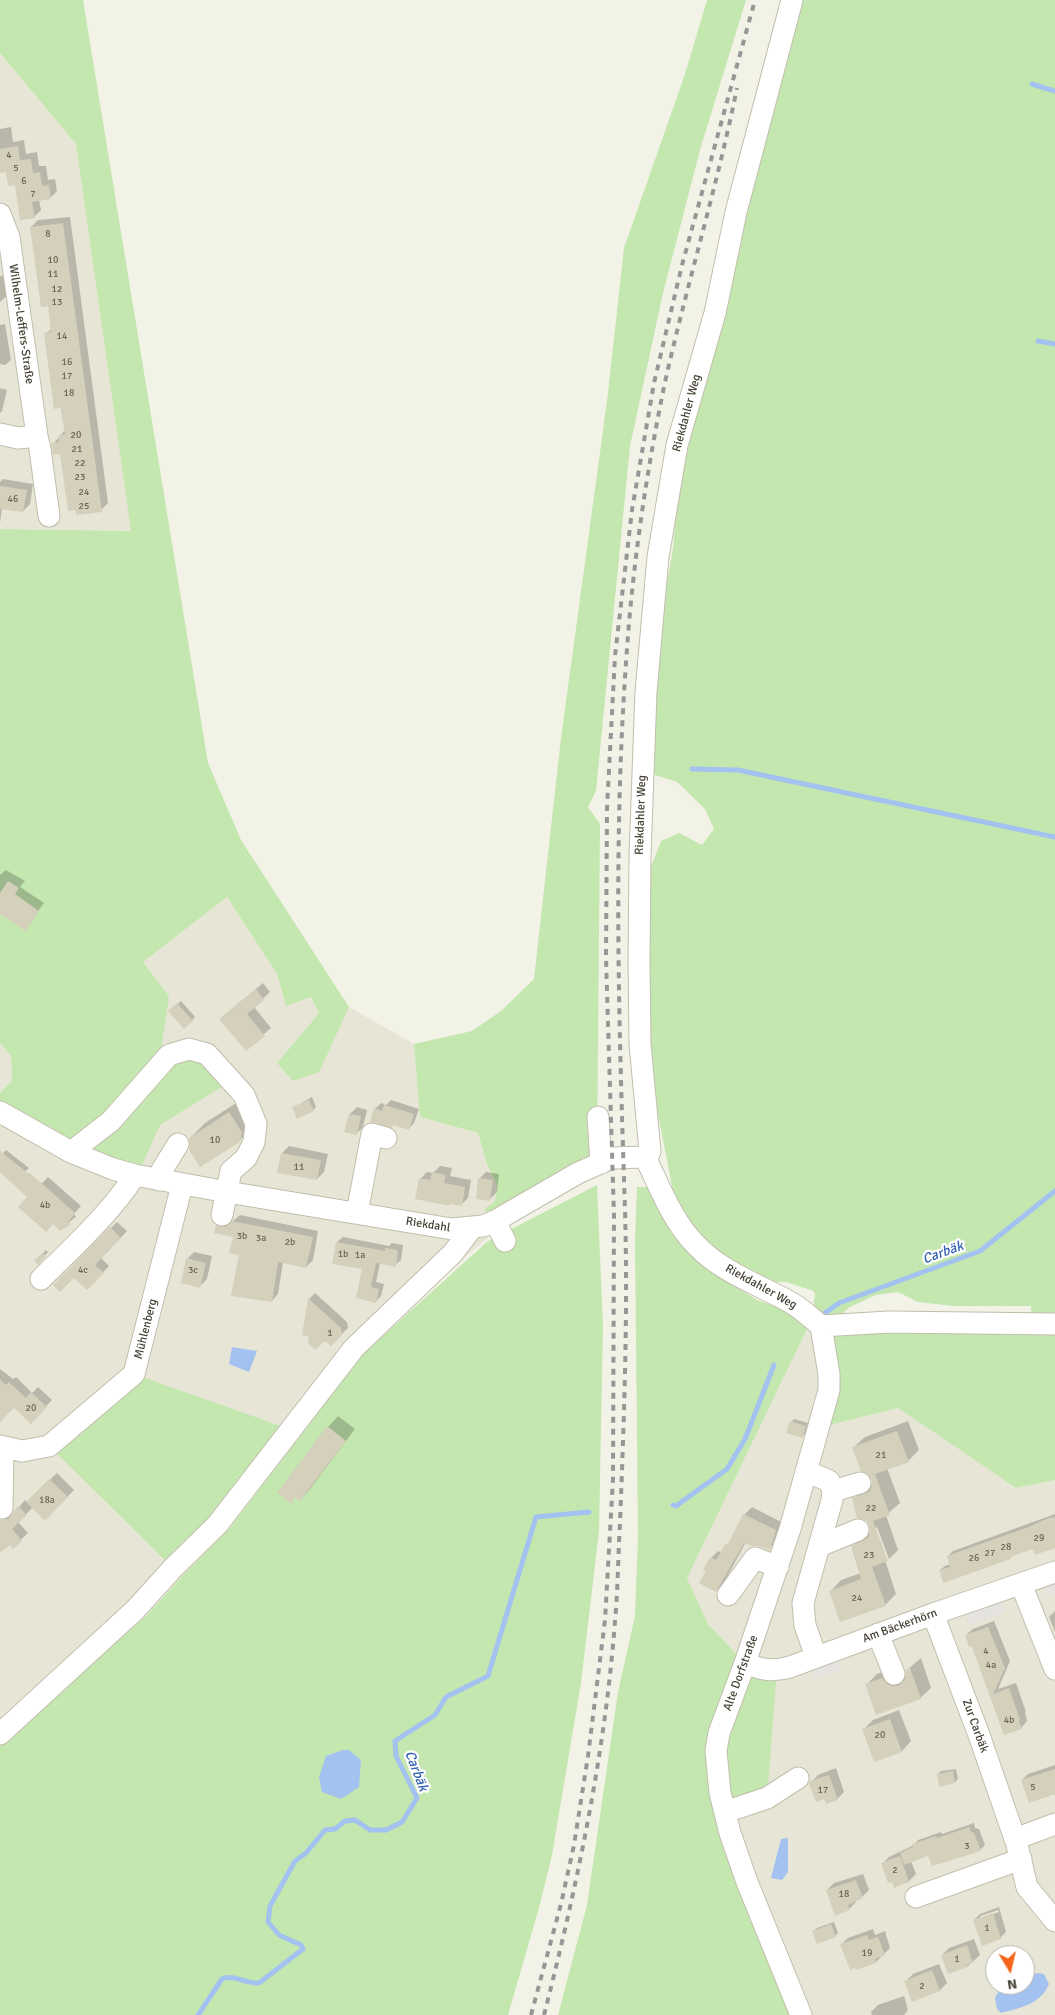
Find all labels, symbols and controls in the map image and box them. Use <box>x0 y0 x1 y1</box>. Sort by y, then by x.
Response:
house number: 4 <box>6 149 12 161</box>
house number: 5 <box>13 162 19 174</box>
house number: 6 <box>21 175 27 187</box>
house number: 7 <box>30 188 36 200</box>
house number: 8 <box>45 228 51 240</box>
house number: 10 <box>48 254 58 266</box>
street label: Wilhelm-Leffers-Straße <box>5 263 37 385</box>
house number: 11 <box>48 268 58 280</box>
house number: 12 <box>52 283 62 295</box>
house number: 13 <box>52 296 62 308</box>
house number: 14 <box>57 330 67 342</box>
house number: 16 <box>62 356 72 368</box>
house number: 17 <box>62 370 72 382</box>
street label: Riekdahler Weg <box>670 373 704 453</box>
house number: 18 <box>64 387 74 399</box>
house number: 20 <box>71 429 81 441</box>
house number: 21 <box>72 443 82 455</box>
house number: 22 <box>75 457 85 469</box>
house number: 23 <box>75 471 85 483</box>
house number: 24 <box>79 486 89 498</box>
house number: 46 <box>8 493 18 505</box>
house number: 25 <box>79 500 89 512</box>
street label: Riekdahler Weg <box>632 775 650 855</box>
house number: 10 <box>210 1134 220 1146</box>
house number: 11 <box>294 1161 304 1173</box>
house number: 4b <box>40 1199 50 1211</box>
street label: Riekdahl <box>405 1214 451 1236</box>
house number: 3b <box>237 1230 247 1242</box>
house number: 3a <box>256 1232 266 1244</box>
house number: 2b <box>285 1236 295 1248</box>
water label: Carbäk <box>920 1238 966 1268</box>
house number: 1b <box>338 1248 348 1260</box>
house number: 1a <box>355 1249 365 1261</box>
street label: Riekdahler Weg <box>723 1261 799 1313</box>
house number: 4c <box>78 1264 88 1276</box>
house number: 3c <box>188 1264 198 1276</box>
street label: Mühlenberg <box>132 1297 160 1361</box>
house number: 1 <box>327 1327 333 1339</box>
house number: 20 <box>26 1402 36 1414</box>
house number: 21 <box>876 1449 886 1461</box>
house number: 18a <box>39 1494 55 1506</box>
house number: 22 <box>866 1502 876 1514</box>
house number: 29 <box>1034 1532 1044 1544</box>
house number: 28 <box>1001 1541 1011 1553</box>
house number: 27 <box>985 1547 995 1559</box>
house number: 23 <box>864 1549 874 1561</box>
house number: 26 <box>969 1552 979 1564</box>
house number: 24 <box>852 1592 862 1604</box>
street label: Am Bäckerhörn <box>861 1606 939 1646</box>
street label: Alte Dorfstraße <box>721 1633 761 1713</box>
house number: 4 <box>983 1645 989 1657</box>
house number: 4a <box>986 1659 996 1671</box>
street label: Zur Carbäk <box>959 1697 991 1755</box>
house number: 4b <box>1004 1714 1014 1726</box>
house number: 20 <box>875 1729 885 1741</box>
water label: Carbäk <box>401 1748 431 1794</box>
house number: 5 <box>1030 1781 1036 1793</box>
house number: 17 <box>818 1784 828 1796</box>
house number: 3 <box>964 1840 970 1852</box>
house number: 2 <box>892 1864 898 1876</box>
house number: 18 <box>839 1888 849 1900</box>
house number: 1 <box>984 1922 990 1934</box>
north arrow <box>985 1945 1035 1995</box>
house number: 19 <box>862 1947 872 1959</box>
house number: 1 <box>954 1953 960 1965</box>
text: N <box>1006 1975 1018 1993</box>
house number: 2 <box>919 1980 925 1992</box>

